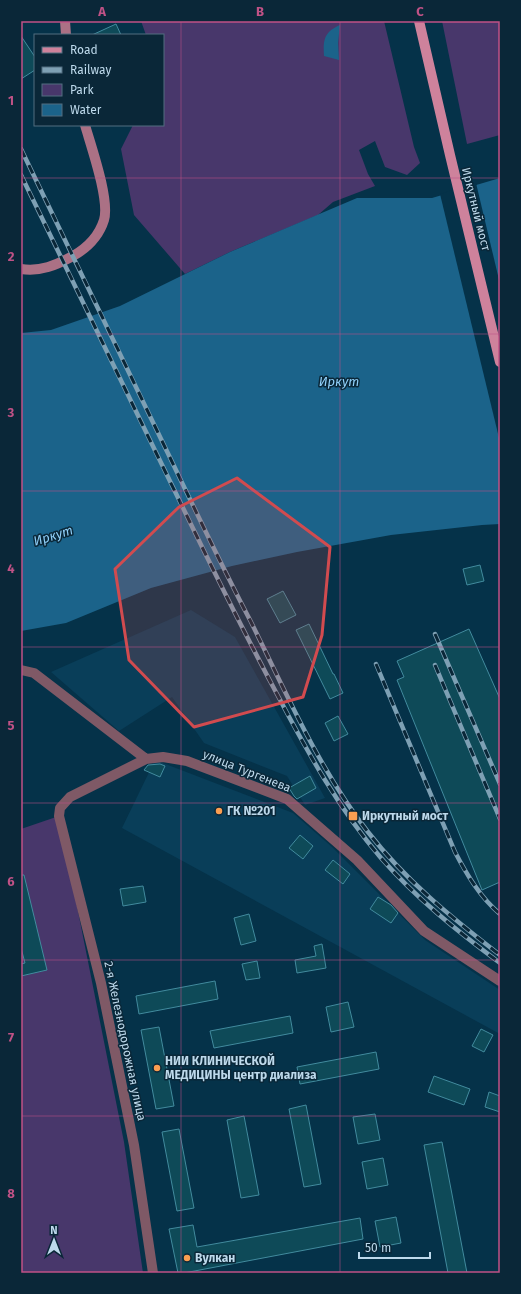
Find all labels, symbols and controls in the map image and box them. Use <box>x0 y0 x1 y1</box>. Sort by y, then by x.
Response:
text: A <box>97 4 106 19</box>
text: B <box>256 4 264 19</box>
text: C <box>416 4 424 19</box>
legend <box>34 34 164 126</box>
text: Road <box>70 43 98 57</box>
text: Railway <box>70 63 111 77</box>
text: Park <box>70 83 94 97</box>
text: 1 <box>8 93 14 108</box>
text: Water <box>70 103 102 117</box>
street label: Иркутный мост <box>459 166 493 253</box>
text: 2 <box>8 249 15 264</box>
water label: Иркут <box>319 374 359 389</box>
text: 3 <box>7 405 15 420</box>
water label: Иркут <box>32 522 75 549</box>
text: 4 <box>7 561 15 576</box>
text: 5 <box>8 718 15 733</box>
street label: улица Тургенева <box>201 747 293 795</box>
place label: ГК №201 <box>227 804 276 818</box>
marker: ГК №201 <box>214 806 224 816</box>
place label: Иркутный мост <box>362 809 448 823</box>
marker: Иркутный мост <box>347 810 359 822</box>
text: 6 <box>7 874 15 889</box>
street label: 2-я Железнодорожная улица <box>101 960 149 1122</box>
text: 7 <box>8 1030 14 1045</box>
place label: НИИ КЛИНИЧЕСКОЙ МЕДИЦИНЫ центр диализа <box>165 1053 317 1082</box>
marker: НИИ КЛИНИЧЕСКОЙ МЕДИЦИНЫ центр диализа <box>152 1063 162 1073</box>
text: 8 <box>7 1186 15 1201</box>
north arrow <box>34 1220 74 1260</box>
text: N <box>50 1224 58 1237</box>
scale bar <box>359 1234 430 1260</box>
text: 50 m <box>365 1241 391 1255</box>
place label: Вулкан <box>195 1251 235 1265</box>
marker: Вулкан <box>182 1253 192 1263</box>

